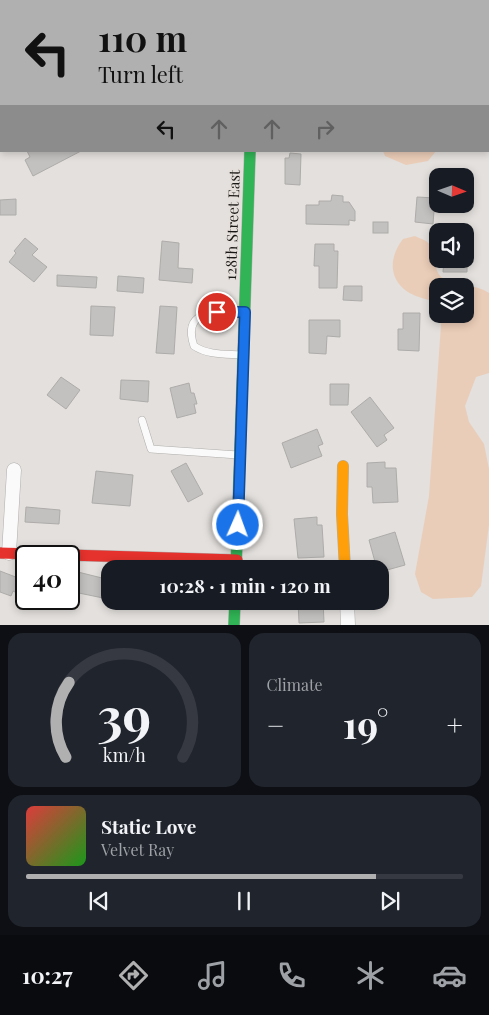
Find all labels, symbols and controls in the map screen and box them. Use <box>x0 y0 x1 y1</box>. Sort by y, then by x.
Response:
text: 110 m <box>98 14 187 61</box>
icon: left <box>15 20 80 85</box>
text: Turn left <box>98 59 183 89</box>
icon: left <box>152 115 180 143</box>
icon: ahead <box>205 115 233 143</box>
icon: ahead <box>258 115 286 143</box>
icon: right <box>311 115 339 143</box>
north arrow <box>429 168 474 212</box>
map controls <box>429 168 474 323</box>
street label: 128th Street East <box>220 169 244 281</box>
button: sound <box>429 223 474 268</box>
button: layers <box>429 278 474 323</box>
pin <box>196 291 238 333</box>
icon: arrive <box>203 298 231 326</box>
position arrow <box>211 498 263 550</box>
speed limit sign: 40 <box>15 545 80 610</box>
text: 10:28 · 1 min · 120 m <box>159 572 331 598</box>
text: Climate <box>267 674 323 695</box>
text: 39 <box>97 680 151 749</box>
text: 19° <box>343 698 389 749</box>
text: − <box>267 706 285 743</box>
text: + <box>447 706 463 743</box>
text: km/h <box>103 743 146 766</box>
text: Static Love <box>101 813 196 839</box>
text: Velvet Ray <box>101 839 174 860</box>
icon: previous <box>85 887 113 915</box>
icon: pause <box>230 887 258 915</box>
icon: next <box>376 887 404 915</box>
icon: directions <box>116 958 151 993</box>
icon: music <box>195 958 230 993</box>
icon: phone <box>274 958 309 993</box>
icon: climate <box>353 958 388 993</box>
icon: car <box>432 958 467 993</box>
text: 10:27 <box>22 960 72 990</box>

